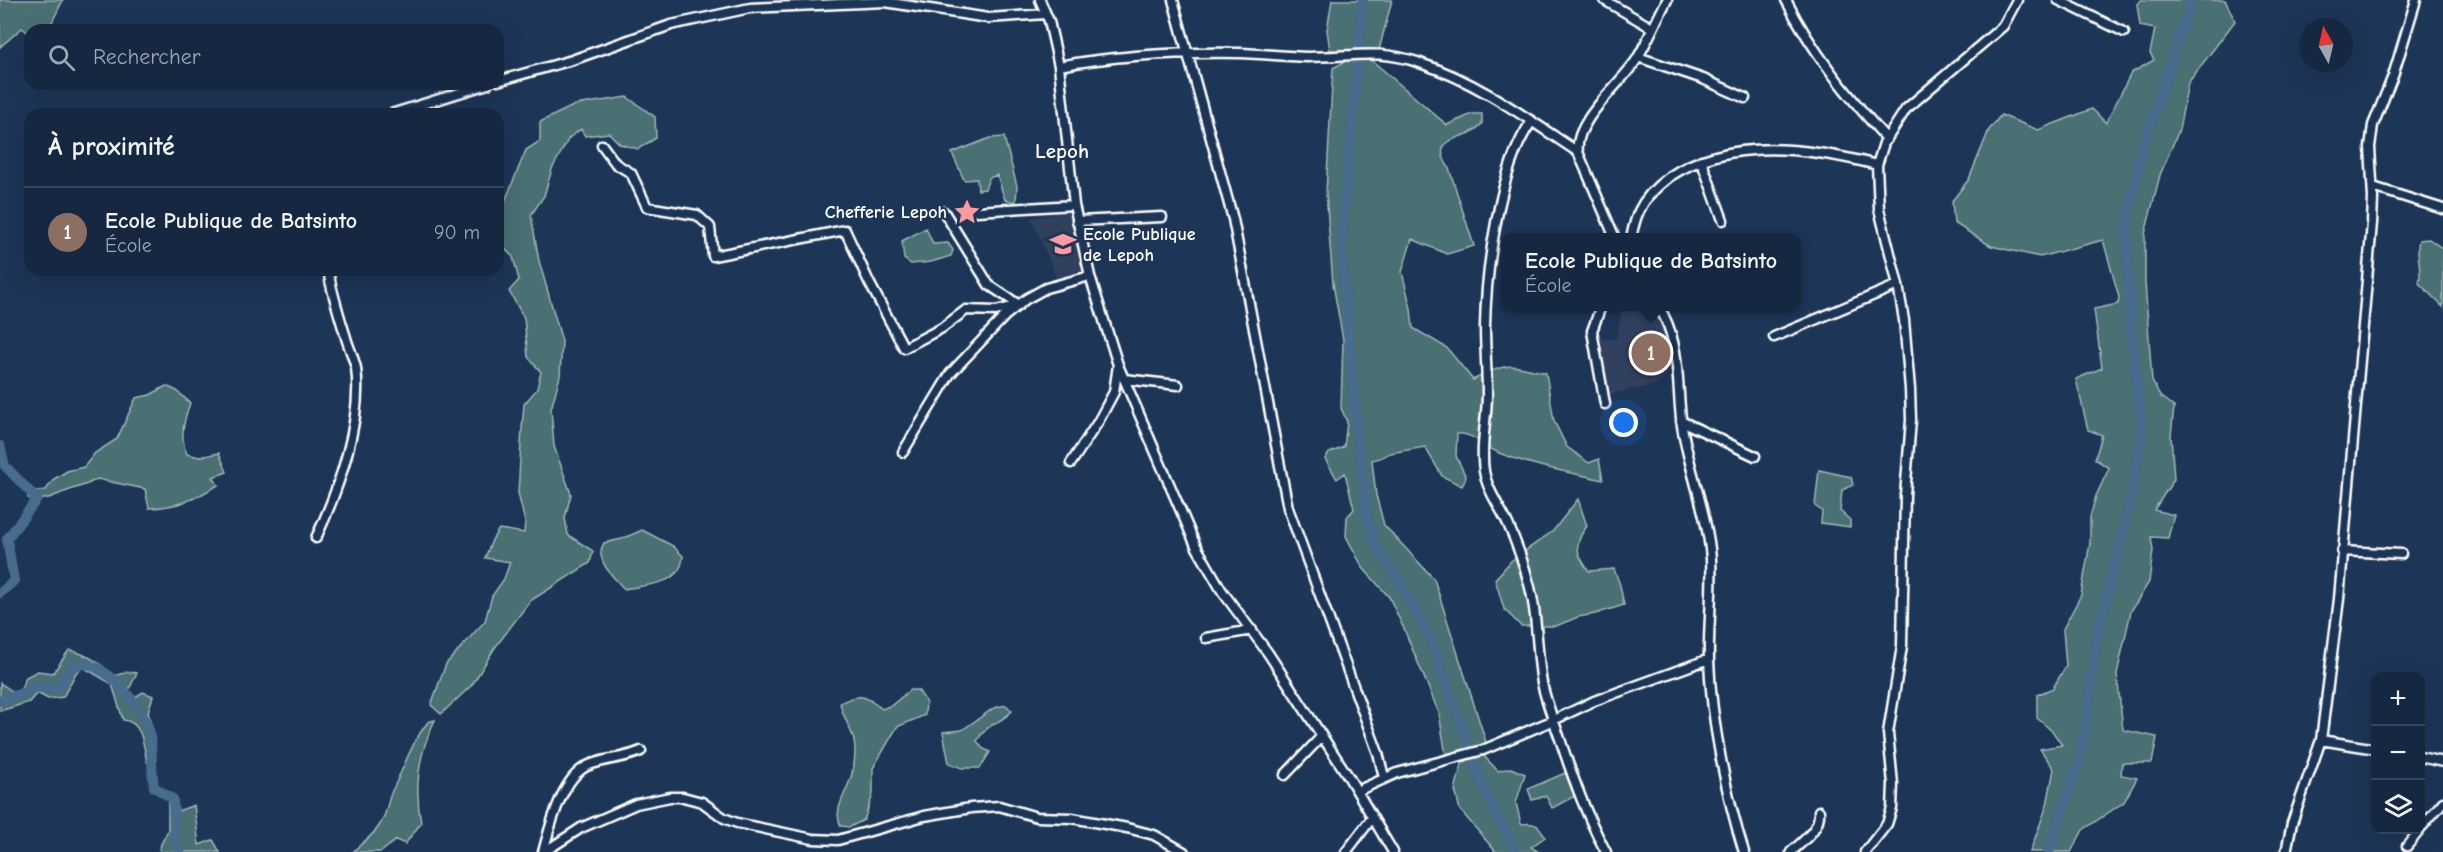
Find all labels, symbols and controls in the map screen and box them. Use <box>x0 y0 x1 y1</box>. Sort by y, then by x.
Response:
north arrow <box>2299 18 2353 72</box>
search box <box>24 24 504 90</box>
icon: search <box>45 41 78 74</box>
text: Rechercher <box>93 44 201 70</box>
text: À proximité <box>48 132 175 162</box>
district label: Lepoh <box>1035 139 1089 163</box>
place icon: Chefferie Lepoh <box>952 197 982 227</box>
place label: Chefferie Lepoh <box>825 202 947 223</box>
text: Ecole Publique de Batsinto <box>105 208 357 234</box>
text: 1 <box>64 221 71 244</box>
text: 90 m <box>434 221 480 244</box>
place label: Ecole Publique de Lepoh <box>1083 224 1196 266</box>
school or university icon: Ecole Publique de Lepoh <box>1048 229 1078 259</box>
popup <box>1501 233 1801 311</box>
text: École <box>105 234 152 257</box>
text: Ecole Publique de Batsinto <box>1525 248 1777 274</box>
text: École <box>1525 274 1572 297</box>
pin: 1 <box>1632 330 1670 376</box>
your location <box>1609 408 1638 437</box>
map controls <box>2371 672 2425 834</box>
button: + <box>2371 672 2425 726</box>
button: − <box>2371 726 2425 780</box>
button: layers <box>2371 780 2425 834</box>

